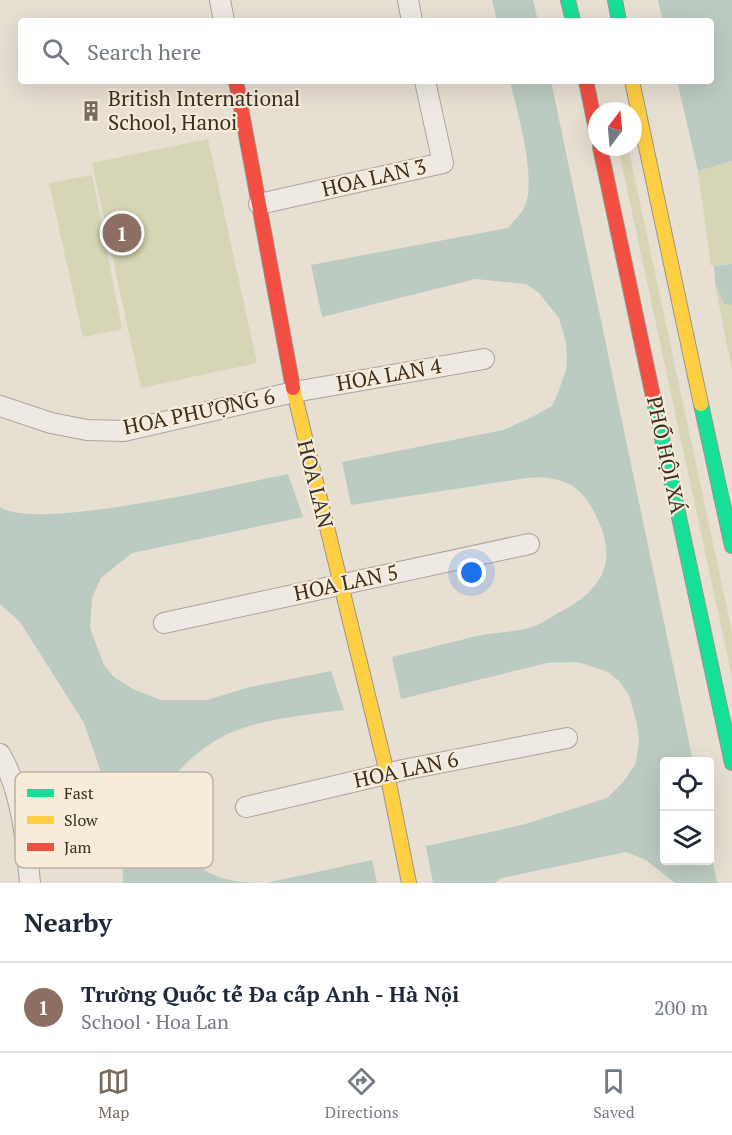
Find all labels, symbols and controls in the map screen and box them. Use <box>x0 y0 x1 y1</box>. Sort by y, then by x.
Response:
search box <box>18 18 714 84</box>
icon: search <box>39 35 72 68</box>
text: Search here <box>87 37 201 66</box>
place label: British International School, Hanoi <box>108 84 300 136</box>
building icon: British International School, Hanoi <box>79 99 103 123</box>
north arrow <box>588 102 642 156</box>
street label: HOA LAN 3 <box>319 151 429 203</box>
pin: 1 <box>102 210 142 256</box>
street label: HOA LAN 4 <box>334 351 444 397</box>
street label: HOA PHƯỢNG 6 <box>121 381 277 441</box>
street label: PHỐ HỘI XÁ <box>641 394 693 517</box>
street label: HOA LAN <box>291 437 340 531</box>
street label: HOA LAN 5 <box>291 557 401 607</box>
your location <box>457 558 486 587</box>
street label: HOA LAN 6 <box>351 744 461 794</box>
map controls <box>660 757 714 865</box>
button: locate <box>660 757 714 811</box>
legend <box>15 772 213 868</box>
text: Fast <box>64 782 94 804</box>
text: Slow <box>64 809 98 831</box>
button: layers <box>660 811 714 865</box>
text: Jam <box>64 836 92 858</box>
text: Nearby <box>24 905 112 939</box>
text: Trường Quốc tế Đa cấp Anh - Hà Nội <box>81 979 459 1008</box>
text: 1 <box>38 994 49 1021</box>
text: 200 m <box>654 994 708 1021</box>
text: School · Hoa Lan <box>81 1008 229 1035</box>
tab: Map <box>97 1065 130 1123</box>
tab: Directions <box>325 1065 399 1123</box>
tab: Saved <box>593 1065 635 1123</box>

